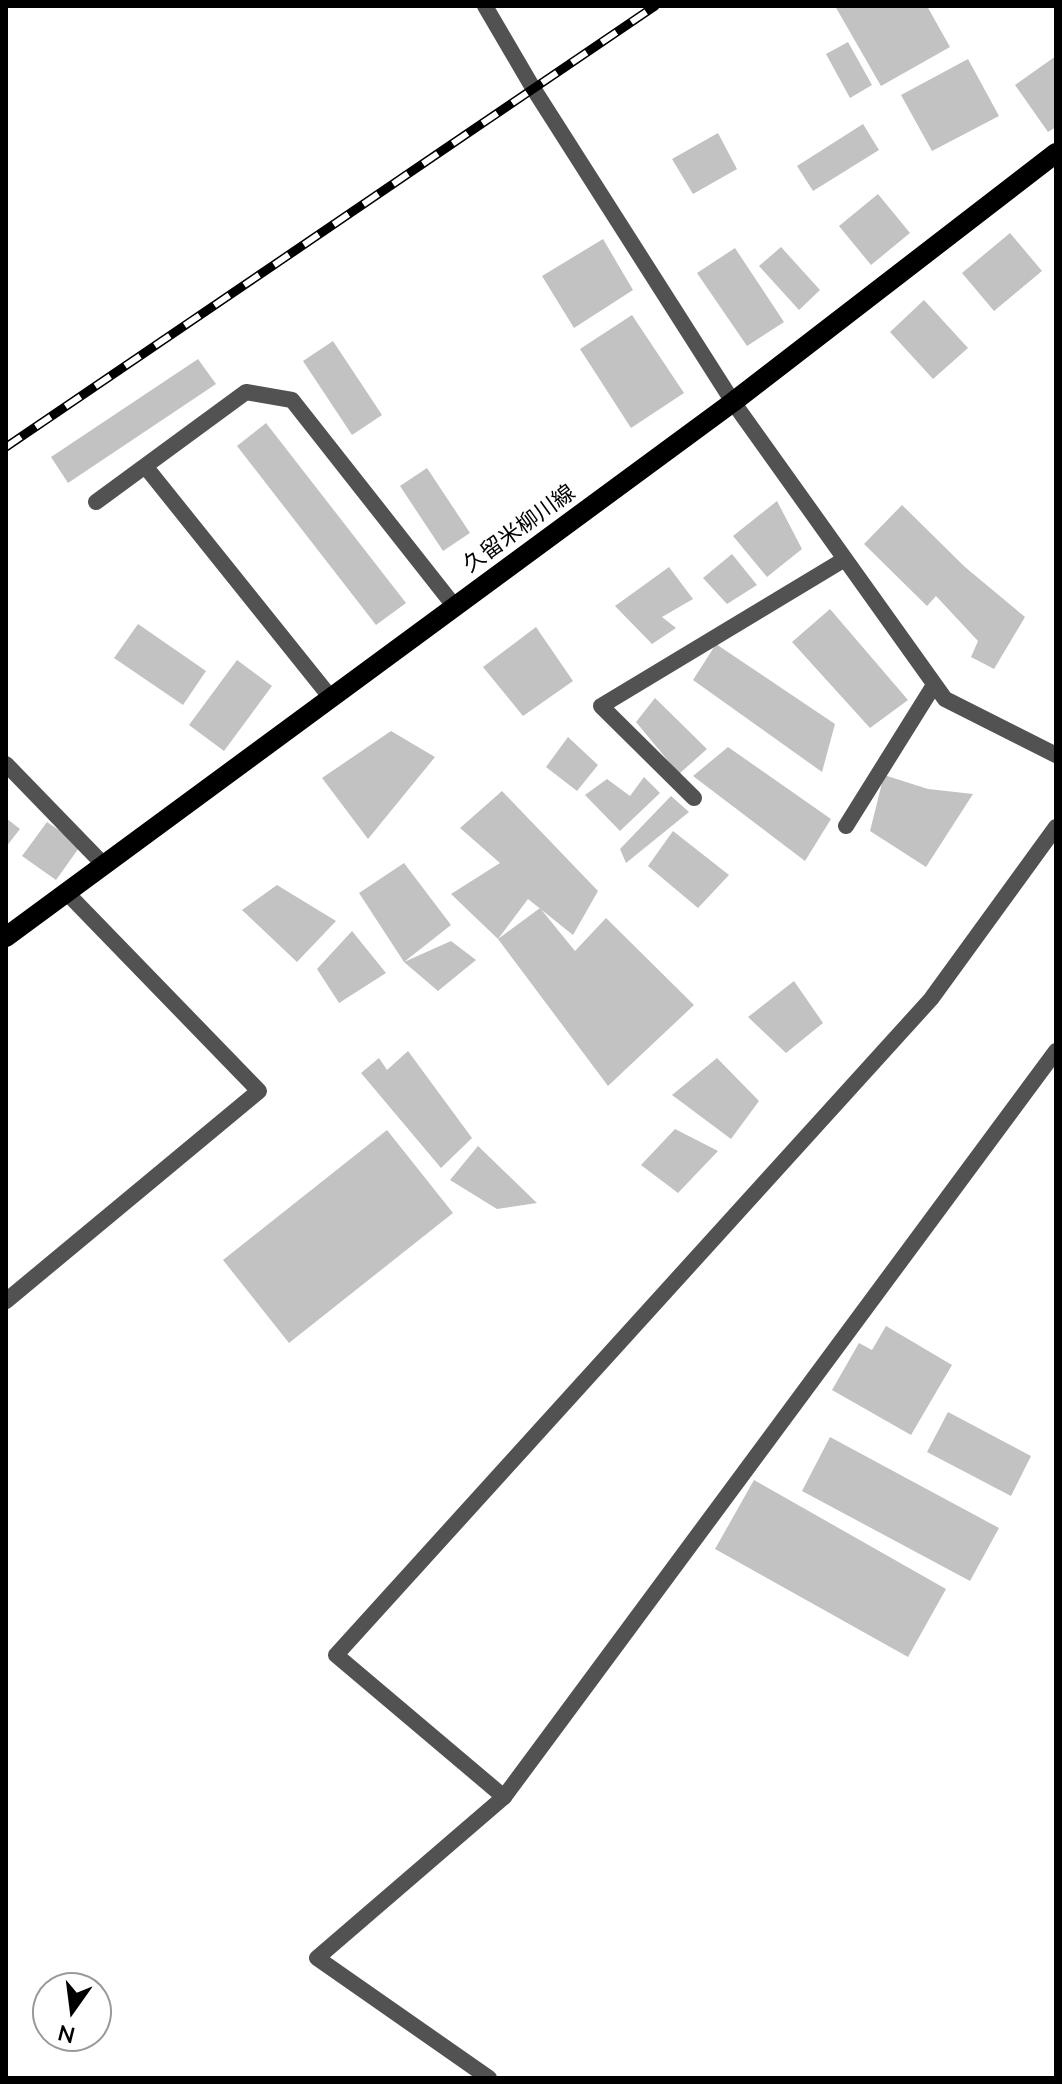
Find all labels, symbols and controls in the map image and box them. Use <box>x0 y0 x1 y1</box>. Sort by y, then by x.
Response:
street label: 久留米柳川線 <box>459 481 581 579</box>
north arrow <box>32 1972 112 2052</box>
text: N <box>55 2017 78 2050</box>

